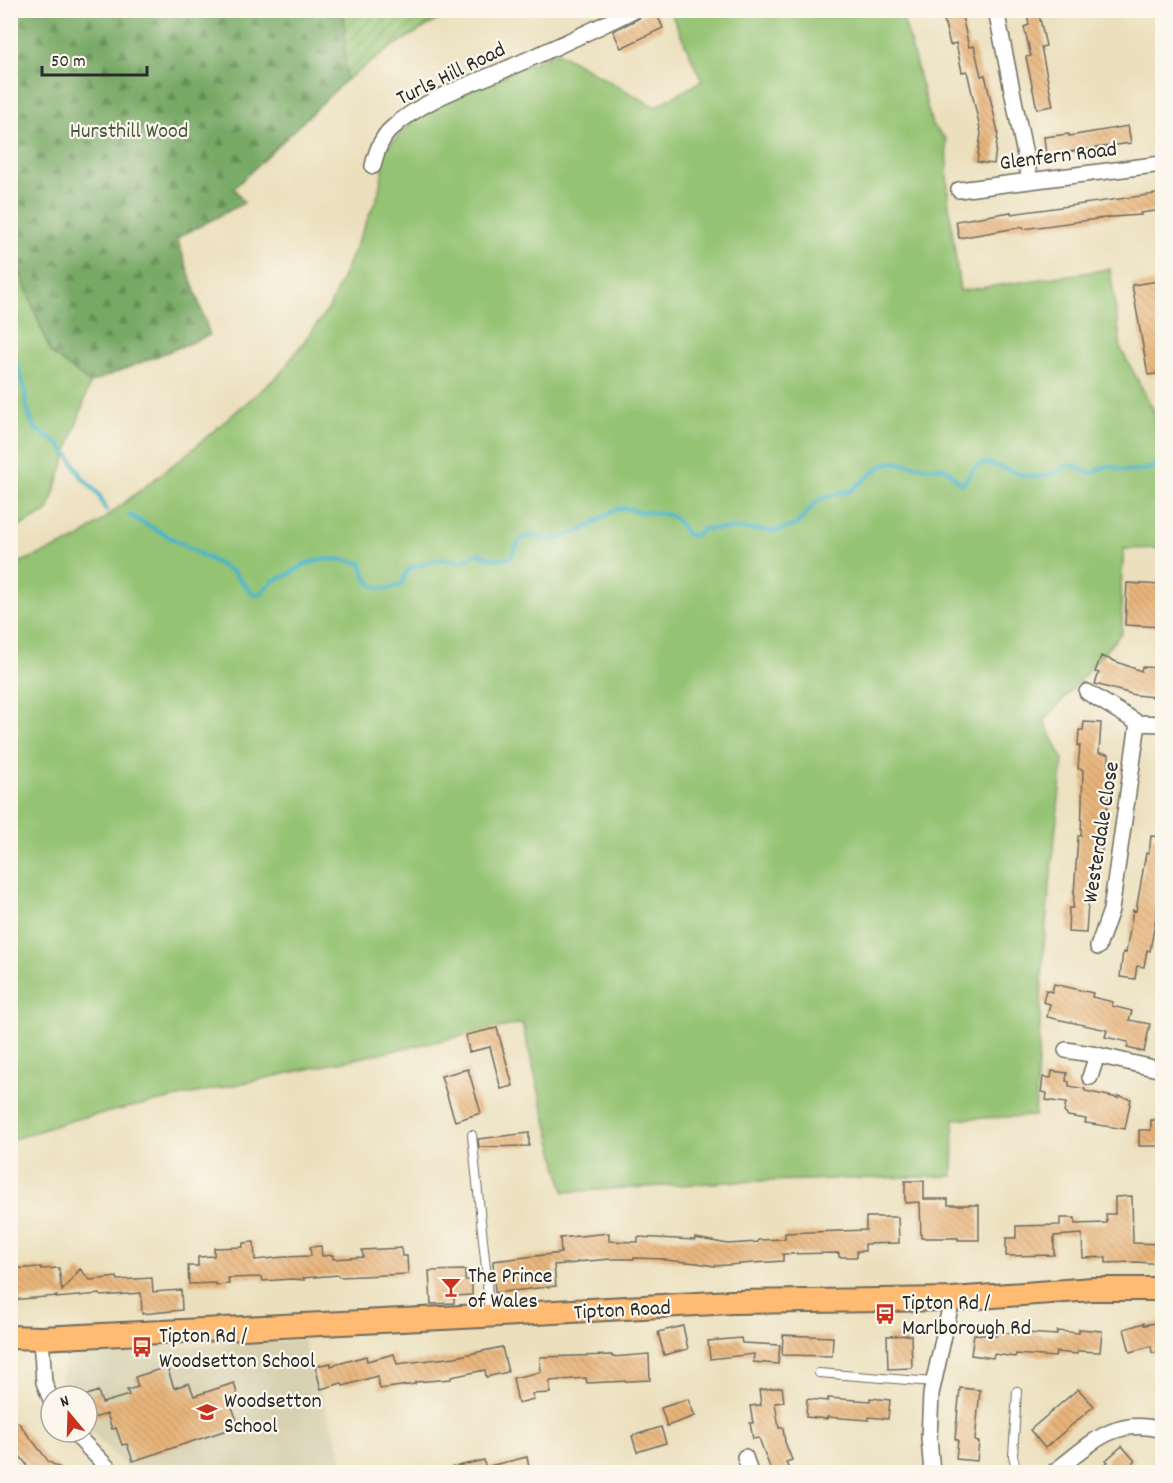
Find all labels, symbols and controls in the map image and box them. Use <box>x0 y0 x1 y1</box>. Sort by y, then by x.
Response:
street label: Turls Hill Road <box>392 35 511 115</box>
scale bar <box>42 39 147 77</box>
text: 50 m <box>51 50 86 75</box>
park label: Hursthill Wood <box>70 117 188 148</box>
street label: Glenfern Road <box>998 135 1119 180</box>
street label: Westerdale Close <box>1076 760 1129 906</box>
place label: The Prince of Wales <box>468 1262 552 1318</box>
bar icon: The Prince of Wales <box>439 1275 463 1299</box>
place label: Tipton Rd / Marlborough Rd <box>902 1289 1031 1345</box>
street label: Tipton Road <box>573 1293 672 1330</box>
bus stop icon: Tipton Rd / Marlborough Rd <box>873 1302 897 1326</box>
place label: Tipton Rd / Woodsetton School <box>159 1322 315 1378</box>
bus stop icon: Tipton Rd / Woodsetton School <box>130 1335 154 1359</box>
north arrow <box>39 1384 99 1444</box>
place label: Woodsetton School <box>224 1387 322 1443</box>
text: N <box>57 1390 73 1414</box>
school or university icon: Woodsetton School <box>195 1400 219 1424</box>

